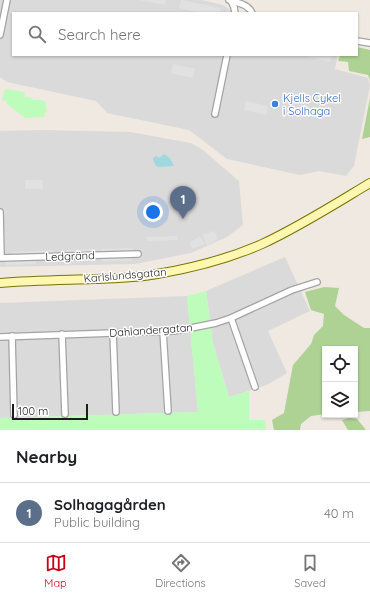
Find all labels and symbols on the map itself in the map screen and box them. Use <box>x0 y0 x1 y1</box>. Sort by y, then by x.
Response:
place label: Kjells Cykel i Solhaga <box>283 91 341 118</box>
marker: Kjells Cykel i Solhaga <box>270 99 280 109</box>
pin: 1 <box>170 186 196 219</box>
your location <box>143 202 163 222</box>
street label: Ledgränd <box>45 248 95 264</box>
street label: Karlslundsgatan <box>83 264 167 286</box>
street label: Dahlandergatan <box>109 320 193 340</box>
scale bar <box>12 402 88 421</box>

